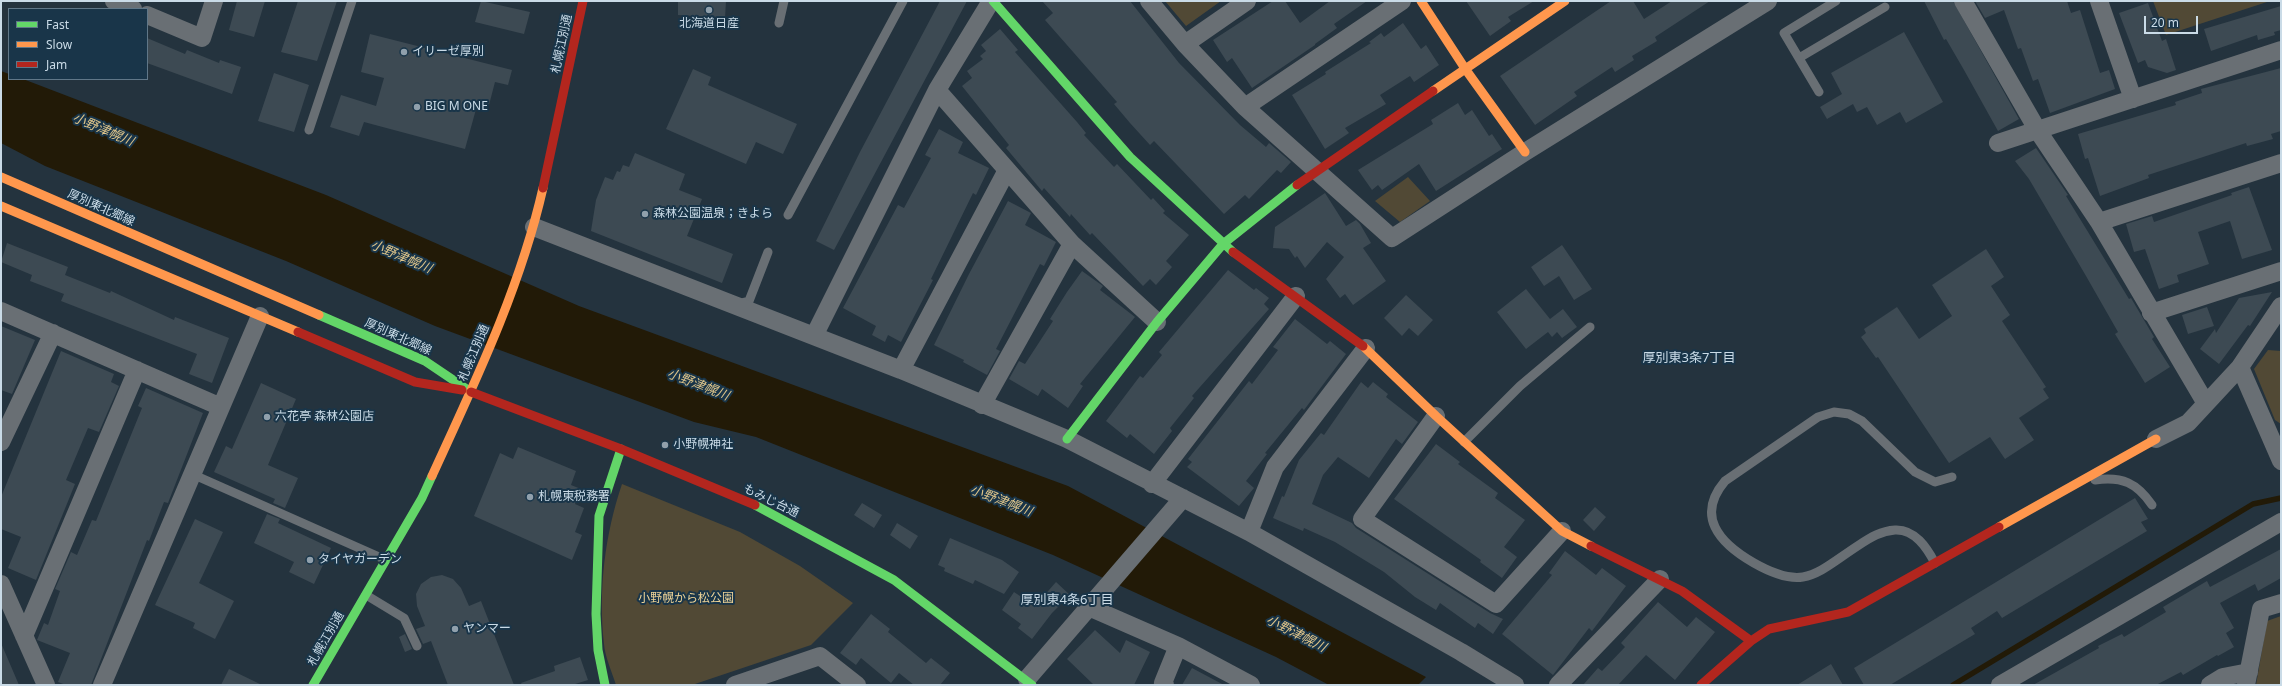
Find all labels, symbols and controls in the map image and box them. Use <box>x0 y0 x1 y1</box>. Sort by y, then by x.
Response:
marker: 北海道日産 <box>704 5 714 15</box>
legend <box>8 8 148 80</box>
scale bar <box>2146 8 2200 34</box>
street label: 札幌江別通 <box>549 13 575 75</box>
text: 20 m <box>2151 14 2179 31</box>
text: Fast <box>46 16 69 33</box>
place label: 北海道日産 <box>679 17 739 31</box>
text: Slow <box>46 36 72 53</box>
place label: イリーゼ厚別 <box>412 45 484 59</box>
marker: イリーゼ厚別 <box>399 47 409 57</box>
text: Jam <box>46 56 67 73</box>
place label: BIG M ONE <box>425 100 488 114</box>
marker: BIG M ONE <box>412 102 422 112</box>
water label: 小野津幌川 <box>70 110 136 150</box>
street label: 厚別東北郷線 <box>65 187 137 229</box>
place label: 森林公園温泉；きよら <box>653 207 773 221</box>
marker: 森林公園温泉；きよら <box>640 209 650 219</box>
water label: 小野津幌川 <box>368 237 434 277</box>
street label: 厚別東北郷線 <box>362 316 434 358</box>
street label: 札幌江別通 <box>456 323 492 383</box>
district label: 厚別東3条7丁目 <box>1643 350 1735 366</box>
water label: 小野津幌川 <box>665 366 731 404</box>
place label: 六花亭 森林公園店 <box>275 410 374 424</box>
marker: 六花亭 森林公園店 <box>262 412 272 422</box>
place label: 小野幌神社 <box>673 438 733 452</box>
marker: 小野幌神社 <box>660 440 670 450</box>
street label: もみじ台通 <box>741 481 801 521</box>
water label: 小野津幌川 <box>968 482 1034 520</box>
place label: 札幌東税務署 <box>538 490 610 504</box>
marker: 札幌東税務署 <box>525 492 535 502</box>
place label: タイヤガーデン <box>318 553 402 567</box>
marker: タイヤガーデン <box>305 555 315 565</box>
park label: 小野幌から松公園 <box>638 592 734 606</box>
district label: 厚別東4条6丁目 <box>1021 592 1113 608</box>
street label: 札幌江別通 <box>305 609 347 669</box>
water label: 小野津幌川 <box>1264 612 1328 656</box>
place label: ヤンマー <box>463 622 511 636</box>
marker: ヤンマー <box>450 624 460 634</box>

